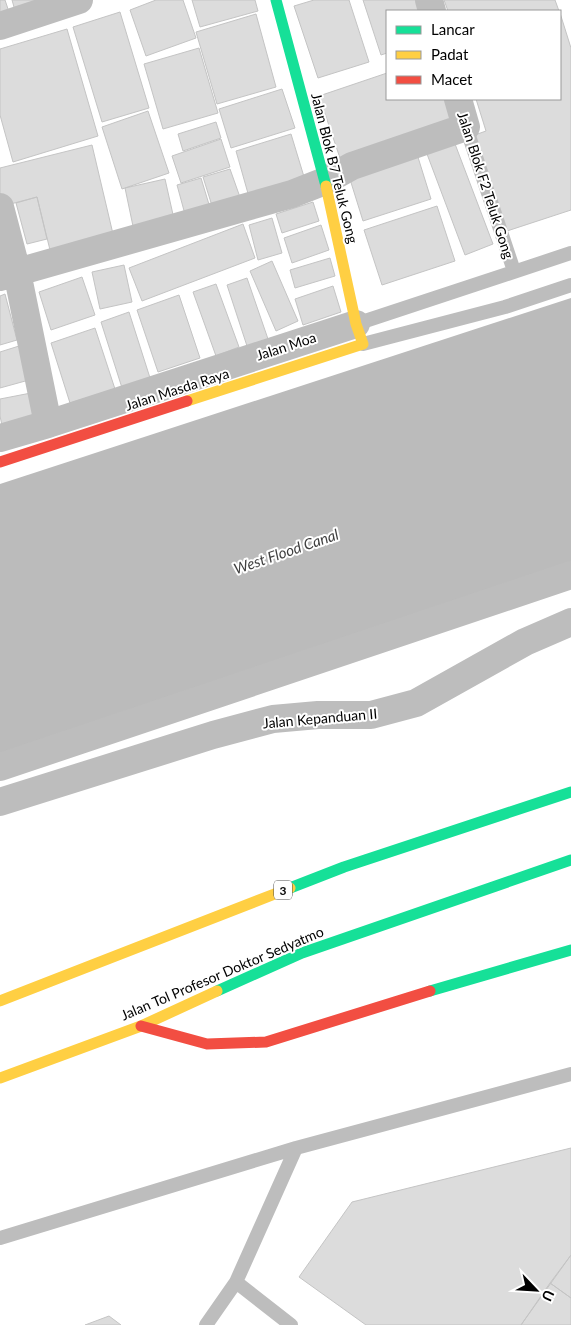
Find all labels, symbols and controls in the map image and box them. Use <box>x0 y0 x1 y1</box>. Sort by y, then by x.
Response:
legend <box>386 10 561 100</box>
text: Lancar <box>431 20 475 38</box>
text: Padat <box>431 45 469 63</box>
text: Macet <box>431 70 473 88</box>
street label: Jalan Blok B7 Teluk Gong <box>308 91 362 245</box>
street label: Jalan Blok F2 Teluk Gong <box>454 110 518 260</box>
street label: Jalan Moa <box>254 328 318 364</box>
street label: Jalan Masda Raya <box>123 364 231 414</box>
water label: West Flood Canal <box>231 524 341 577</box>
street label: Jalan Kepanduan II <box>262 705 378 731</box>
road number: 3 <box>274 880 292 900</box>
street label: Jalan Tol Profesor Doktor Sedyatmo <box>118 922 326 1024</box>
north arrow <box>511 1265 561 1315</box>
text: U <box>538 1287 558 1304</box>

